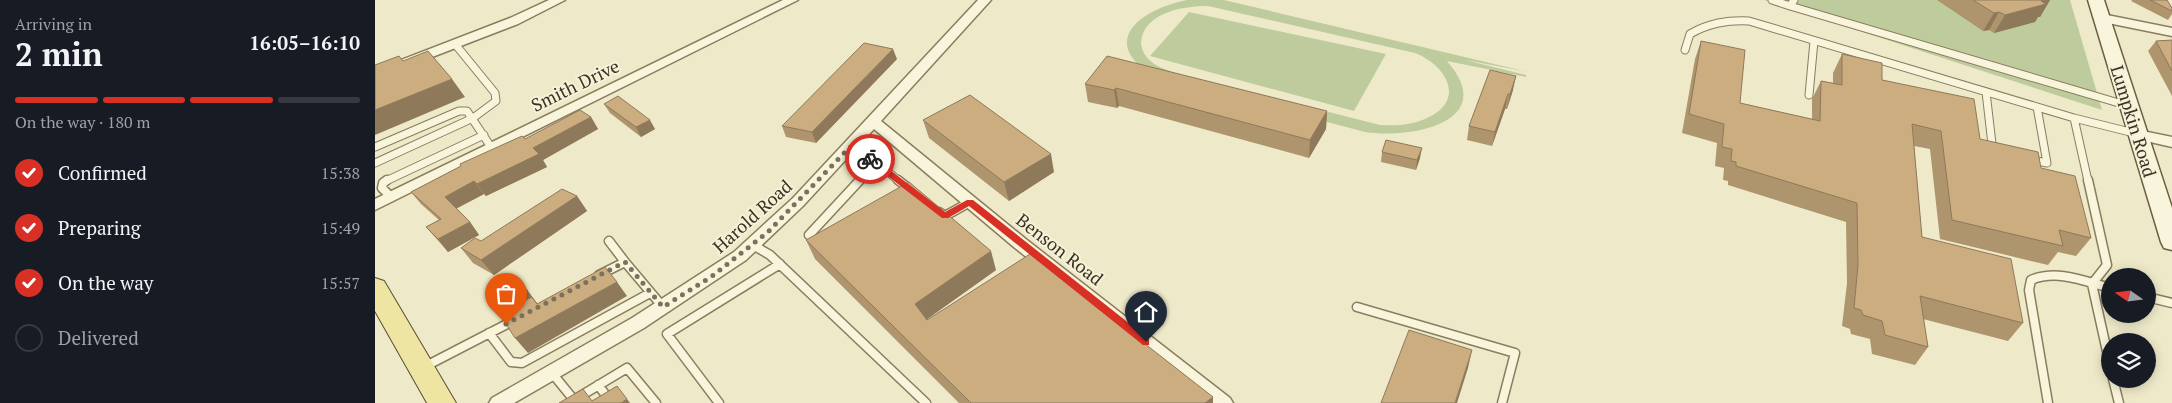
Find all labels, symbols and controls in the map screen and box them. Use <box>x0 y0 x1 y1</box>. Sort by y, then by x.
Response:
text: Arriving in <box>15 13 92 35</box>
text: 16:05–16:10 <box>249 30 360 55</box>
text: 2 min <box>15 33 103 75</box>
street label: Smith Drive <box>527 53 623 117</box>
street label: Lumpkin Road <box>2106 62 2162 180</box>
text: On the way · 180 m <box>15 111 150 133</box>
courier <box>845 134 895 184</box>
icon: bike <box>856 145 884 173</box>
icon: check <box>15 159 43 187</box>
text: Confirmed <box>58 160 147 185</box>
text: 15:38 <box>321 162 360 184</box>
street label: Harold Road <box>707 174 797 258</box>
street label: Benson Road <box>1012 208 1108 290</box>
icon: check <box>15 214 43 242</box>
text: Preparing <box>58 215 141 240</box>
text: 15:49 <box>321 217 360 239</box>
north arrow <box>2101 268 2156 322</box>
map controls <box>2101 268 2156 388</box>
icon: check <box>15 269 43 297</box>
text: On the way <box>58 270 153 295</box>
text: 15:57 <box>321 272 360 294</box>
pin <box>485 273 527 324</box>
icon: bag <box>492 280 520 308</box>
pin <box>1125 291 1167 342</box>
icon: home <box>1132 298 1160 326</box>
text: Delivered <box>58 325 139 350</box>
button: layers <box>2101 333 2156 388</box>

